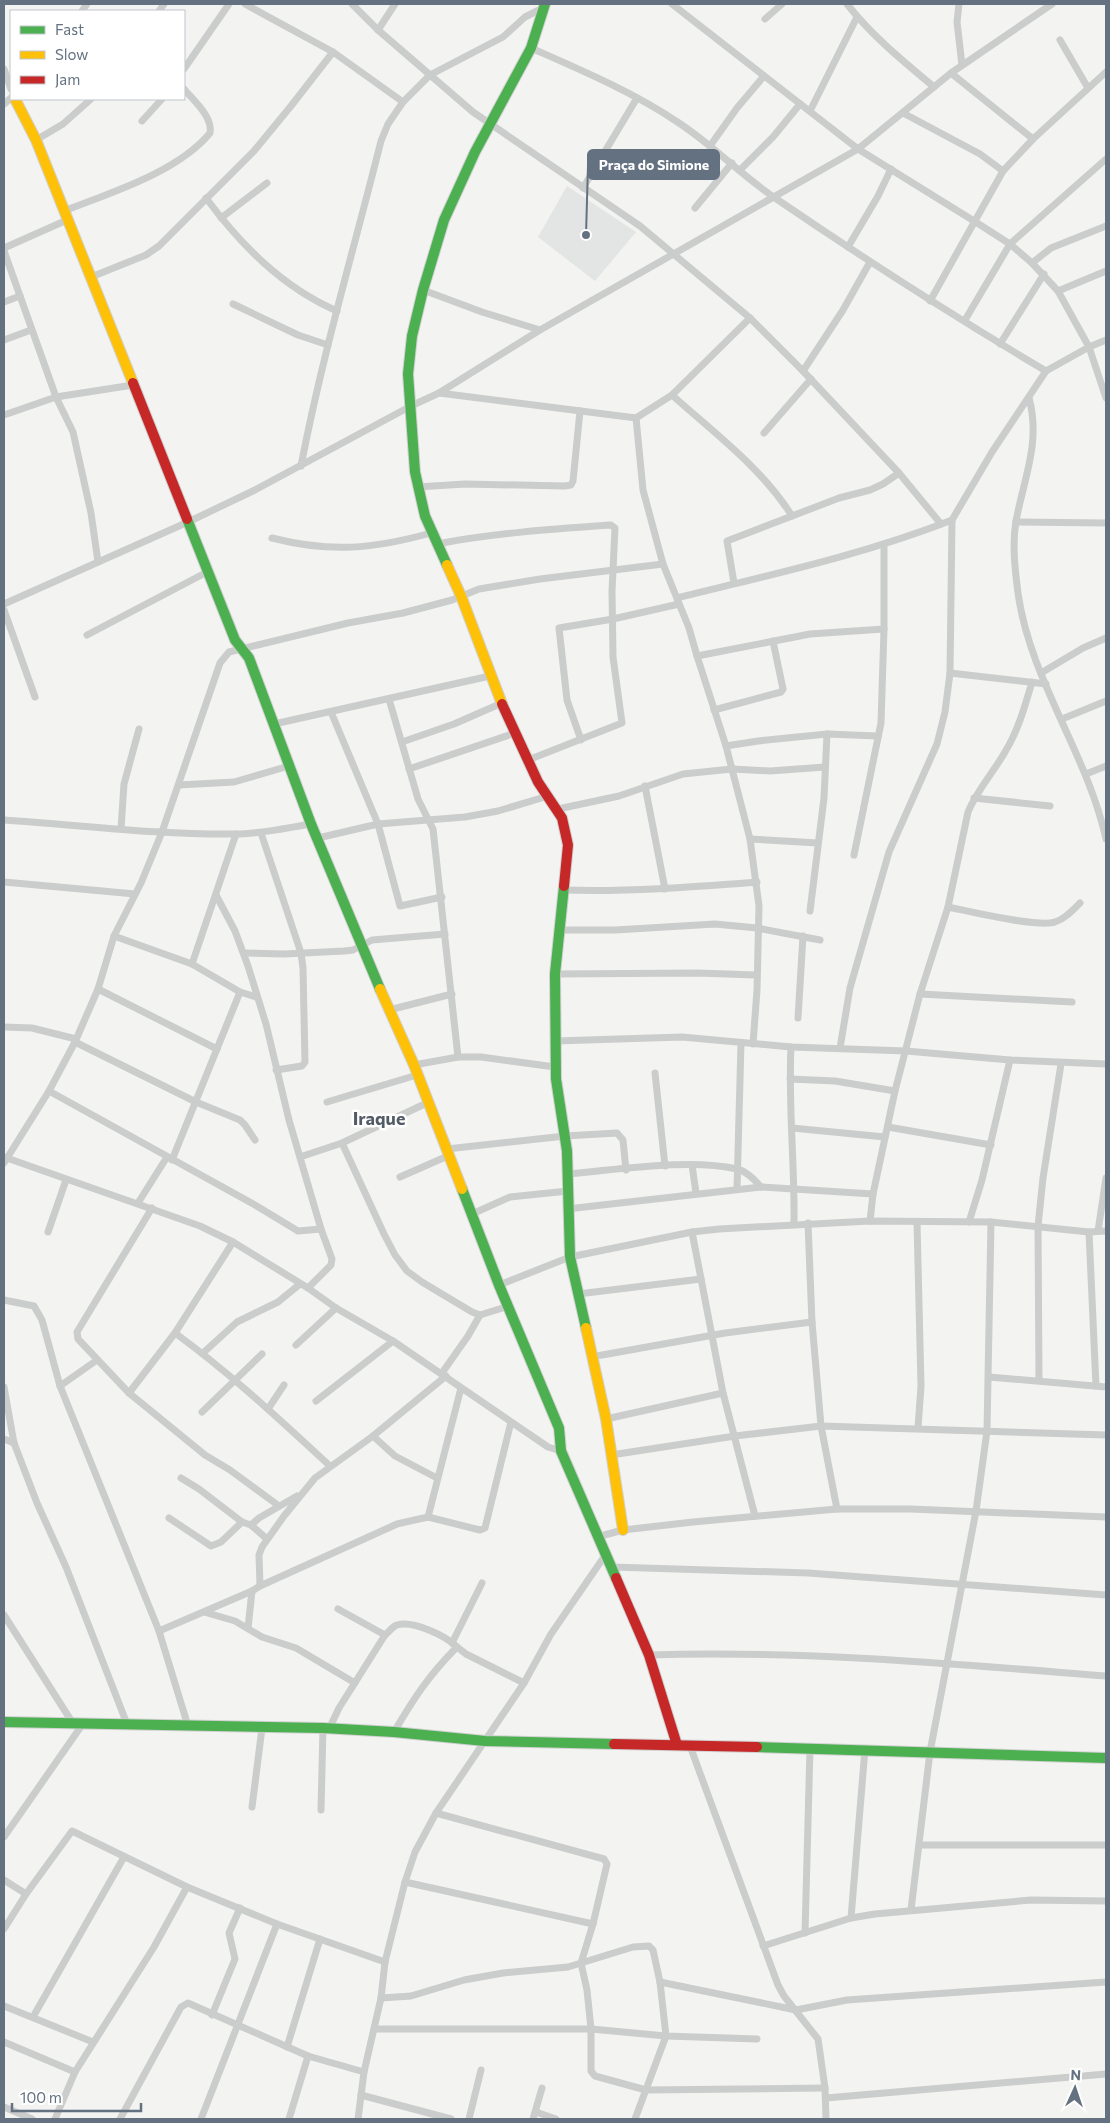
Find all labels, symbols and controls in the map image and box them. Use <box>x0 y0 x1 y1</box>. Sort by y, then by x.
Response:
legend <box>10 10 185 100</box>
text: Fast <box>55 20 84 38</box>
text: Slow <box>55 45 88 63</box>
text: Jam <box>55 70 80 88</box>
callout: Praça do Simione <box>588 150 719 179</box>
text: Praça do Simione <box>599 156 709 173</box>
district label: Iraque <box>353 1107 405 1129</box>
north arrow <box>1050 2063 1100 2113</box>
text: N <box>1070 2066 1081 2083</box>
scale bar <box>12 2080 141 2112</box>
text: 100 m <box>20 2088 62 2106</box>

